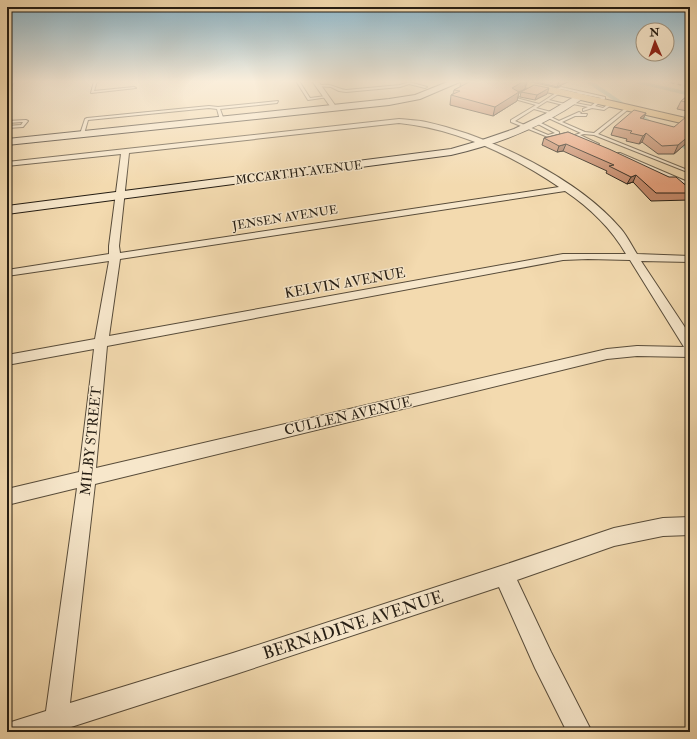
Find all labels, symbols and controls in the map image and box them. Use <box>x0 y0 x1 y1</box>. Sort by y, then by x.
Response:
north arrow <box>635 22 675 62</box>
text: N <box>649 26 661 39</box>
street label: MCCARTHY AVENUE <box>235 158 364 188</box>
street label: JENSEN AVENUE <box>230 202 339 234</box>
street label: KELVIN AVENUE <box>283 264 407 302</box>
street label: MILBY STREET <box>77 385 105 496</box>
street label: CULLEN AVENUE <box>283 393 413 439</box>
street label: BERNADINE AVENUE <box>260 586 446 664</box>

